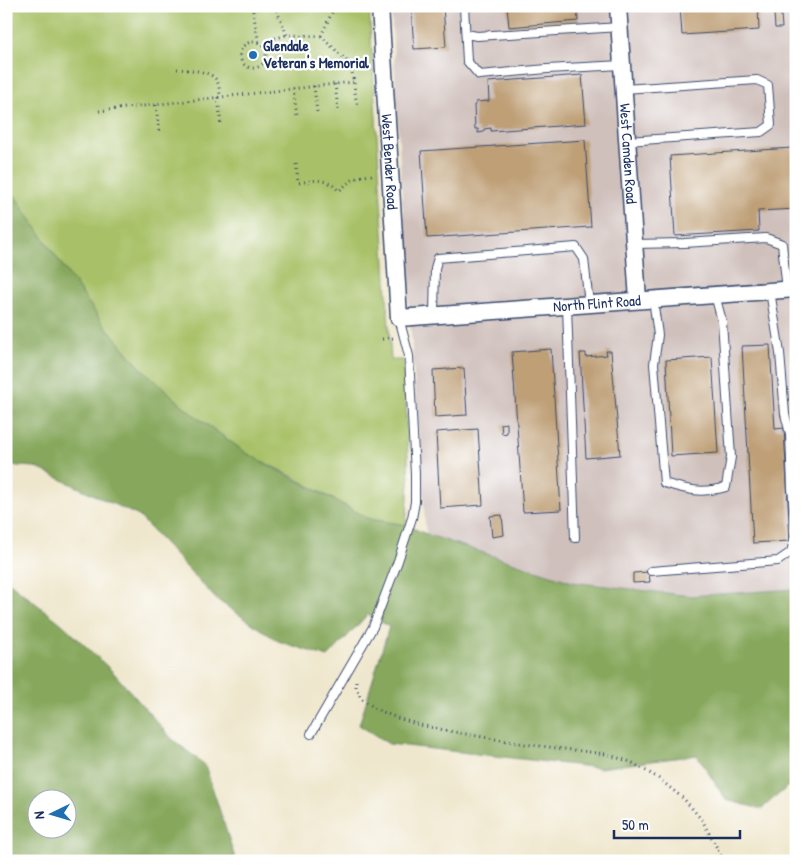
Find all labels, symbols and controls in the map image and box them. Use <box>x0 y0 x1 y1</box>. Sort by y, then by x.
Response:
place label: Glendale Veteran's Memorial <box>263 35 370 73</box>
marker: Glendale Veteran's Memorial <box>247 49 259 61</box>
street label: West Camden Road <box>615 103 642 205</box>
street label: West Bender Road <box>377 113 403 210</box>
street label: North Flint Road <box>552 289 642 317</box>
north arrow <box>28 790 78 840</box>
scale bar <box>614 807 741 839</box>
text: N <box>29 810 48 820</box>
text: 50 m <box>622 814 649 835</box>

